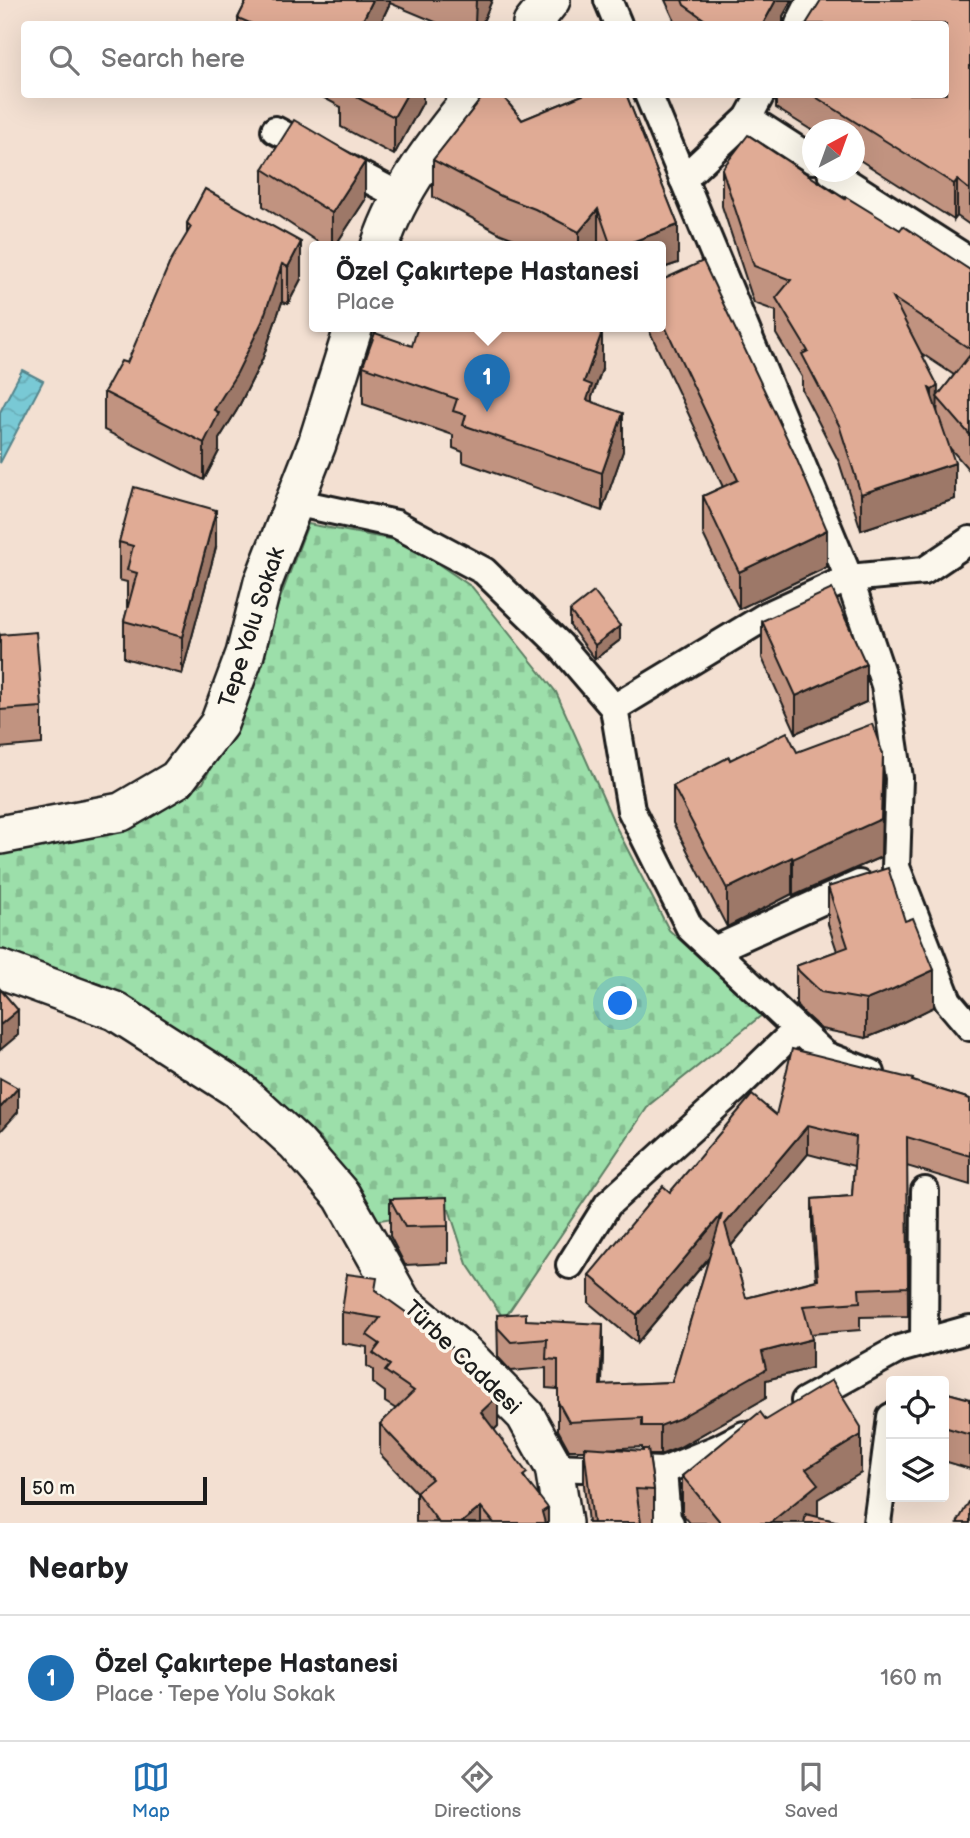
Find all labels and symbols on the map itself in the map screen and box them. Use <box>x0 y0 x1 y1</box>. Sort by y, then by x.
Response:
north arrow <box>802 119 865 182</box>
pin: 1 <box>464 354 510 412</box>
street label: Tepe Yolu Sokak <box>213 543 291 711</box>
your location <box>603 986 637 1020</box>
street label: Türbe Caddesi <box>398 1295 527 1421</box>
scale bar <box>21 1474 206 1506</box>

